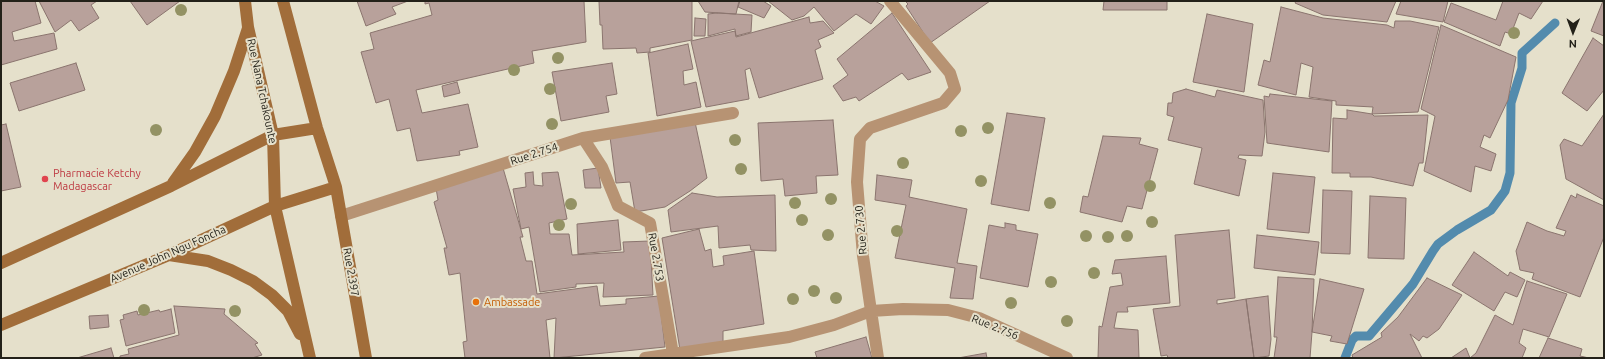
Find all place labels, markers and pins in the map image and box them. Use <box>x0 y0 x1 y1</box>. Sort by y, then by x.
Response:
place label: Pharmacie Ketchy Madagascar <box>53 166 141 192</box>
marker: Pharmacie Ketchy Madagascar <box>40 174 50 184</box>
place label: Ambassade <box>484 295 540 309</box>
marker: Ambassade <box>471 297 481 307</box>

